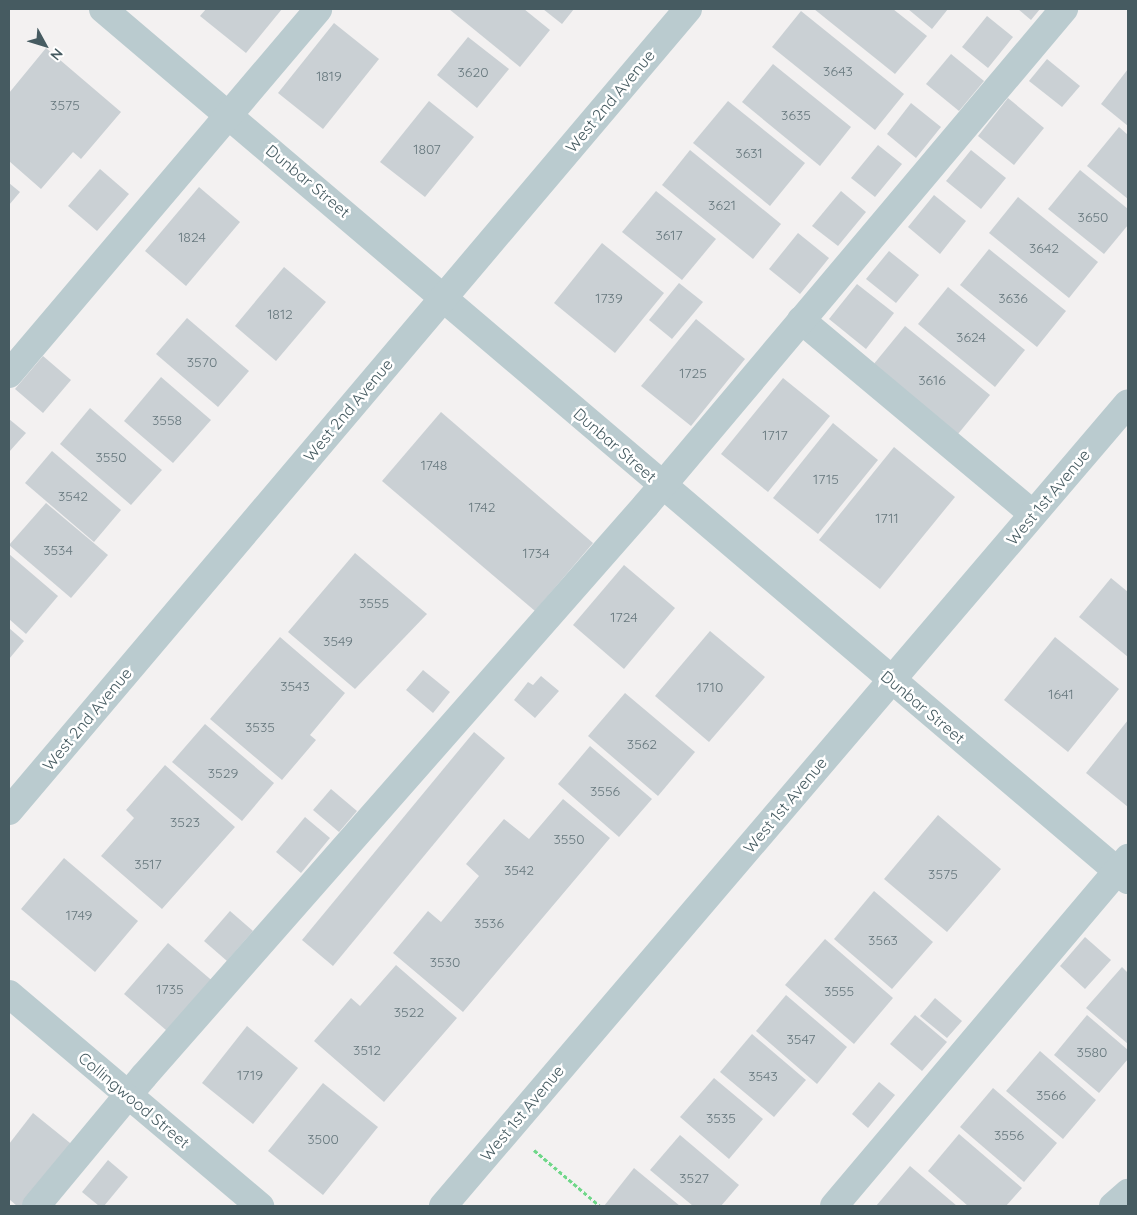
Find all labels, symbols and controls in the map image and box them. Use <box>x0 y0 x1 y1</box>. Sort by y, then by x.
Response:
north arrow <box>20 20 70 70</box>
text: N <box>46 45 67 64</box>
street label: West 2nd Avenue <box>561 46 659 156</box>
house number: 3643 <box>823 63 853 79</box>
house number: 3620 <box>458 64 488 80</box>
house number: 1819 <box>316 68 342 84</box>
house number: 3575 <box>50 97 80 113</box>
house number: 3635 <box>781 107 811 123</box>
street label: Dunbar Street <box>262 140 354 222</box>
house number: 1807 <box>413 141 441 157</box>
house number: 3631 <box>735 145 763 161</box>
house number: 3621 <box>708 197 736 213</box>
house number: 3650 <box>1078 209 1108 225</box>
house number: 3617 <box>655 227 683 243</box>
house number: 1824 <box>178 229 206 245</box>
house number: 3642 <box>1029 240 1059 256</box>
house number: 1739 <box>595 290 623 306</box>
house number: 3636 <box>998 290 1028 306</box>
house number: 1812 <box>267 306 293 322</box>
house number: 3624 <box>956 329 986 345</box>
house number: 3570 <box>187 354 217 370</box>
street label: West 2nd Avenue <box>299 355 397 465</box>
house number: 1725 <box>679 365 707 381</box>
house number: 3616 <box>918 372 946 388</box>
street label: Dunbar Street <box>570 404 660 486</box>
house number: 3558 <box>152 412 182 428</box>
house number: 1717 <box>762 427 788 443</box>
street label: West 1st Avenue <box>1002 445 1094 549</box>
house number: 3550 <box>96 449 126 465</box>
house number: 1748 <box>421 457 447 473</box>
house number: 1715 <box>813 471 839 487</box>
house number: 3542 <box>58 488 88 504</box>
house number: 1742 <box>469 499 495 515</box>
house number: 1711 <box>875 510 899 526</box>
house number: 3534 <box>43 542 73 558</box>
house number: 1734 <box>522 545 550 561</box>
house number: 3555 <box>359 595 389 611</box>
house number: 1724 <box>610 609 638 625</box>
house number: 3549 <box>323 633 353 649</box>
street label: West 2nd Avenue <box>38 664 136 774</box>
street label: Dunbar Street <box>877 666 969 748</box>
house number: 3543 <box>280 678 310 694</box>
house number: 1710 <box>697 679 723 695</box>
house number: 1641 <box>1048 686 1074 702</box>
house number: 3535 <box>245 719 275 735</box>
house number: 3562 <box>627 736 657 752</box>
street label: West 1st Avenue <box>739 753 831 857</box>
house number: 3529 <box>208 765 238 781</box>
house number: 3556 <box>590 783 620 799</box>
house number: 3523 <box>170 814 200 830</box>
house number: 3550 <box>554 831 584 847</box>
house number: 3517 <box>134 856 162 872</box>
house number: 3542 <box>504 862 534 878</box>
house number: 3575 <box>928 866 958 882</box>
house number: 1749 <box>66 907 92 923</box>
house number: 3536 <box>474 915 504 931</box>
house number: 3563 <box>868 932 898 948</box>
house number: 3530 <box>430 954 460 970</box>
house number: 1735 <box>156 981 184 997</box>
house number: 3555 <box>824 983 854 999</box>
house number: 3522 <box>394 1004 424 1020</box>
house number: 3547 <box>786 1031 816 1047</box>
house number: 3512 <box>353 1042 381 1058</box>
house number: 3580 <box>1077 1044 1107 1060</box>
street label: Collingwood Street <box>74 1048 194 1152</box>
street label: West 1st Avenue <box>476 1061 568 1165</box>
house number: 1719 <box>237 1067 263 1083</box>
house number: 3543 <box>748 1068 778 1084</box>
house number: 3566 <box>1036 1087 1066 1103</box>
house number: 3535 <box>706 1110 736 1126</box>
house number: 3556 <box>994 1127 1024 1143</box>
house number: 3500 <box>307 1131 339 1147</box>
house number: 3527 <box>679 1170 709 1186</box>

